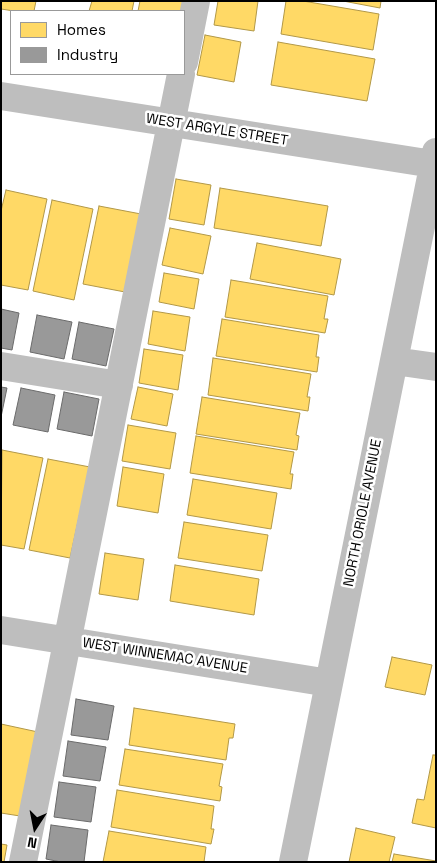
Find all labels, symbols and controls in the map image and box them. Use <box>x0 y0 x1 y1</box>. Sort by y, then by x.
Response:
legend <box>10 10 185 75</box>
text: Homes <box>57 20 106 39</box>
text: Industry <box>57 45 118 64</box>
street label: WEST ARGYLE STREET <box>145 110 289 150</box>
street label: NORTH ORIOLE AVENUE <box>340 438 386 588</box>
street label: WEST WINNEMAC AVENUE <box>81 635 249 677</box>
north arrow <box>10 803 60 853</box>
text: N <box>26 833 38 852</box>

